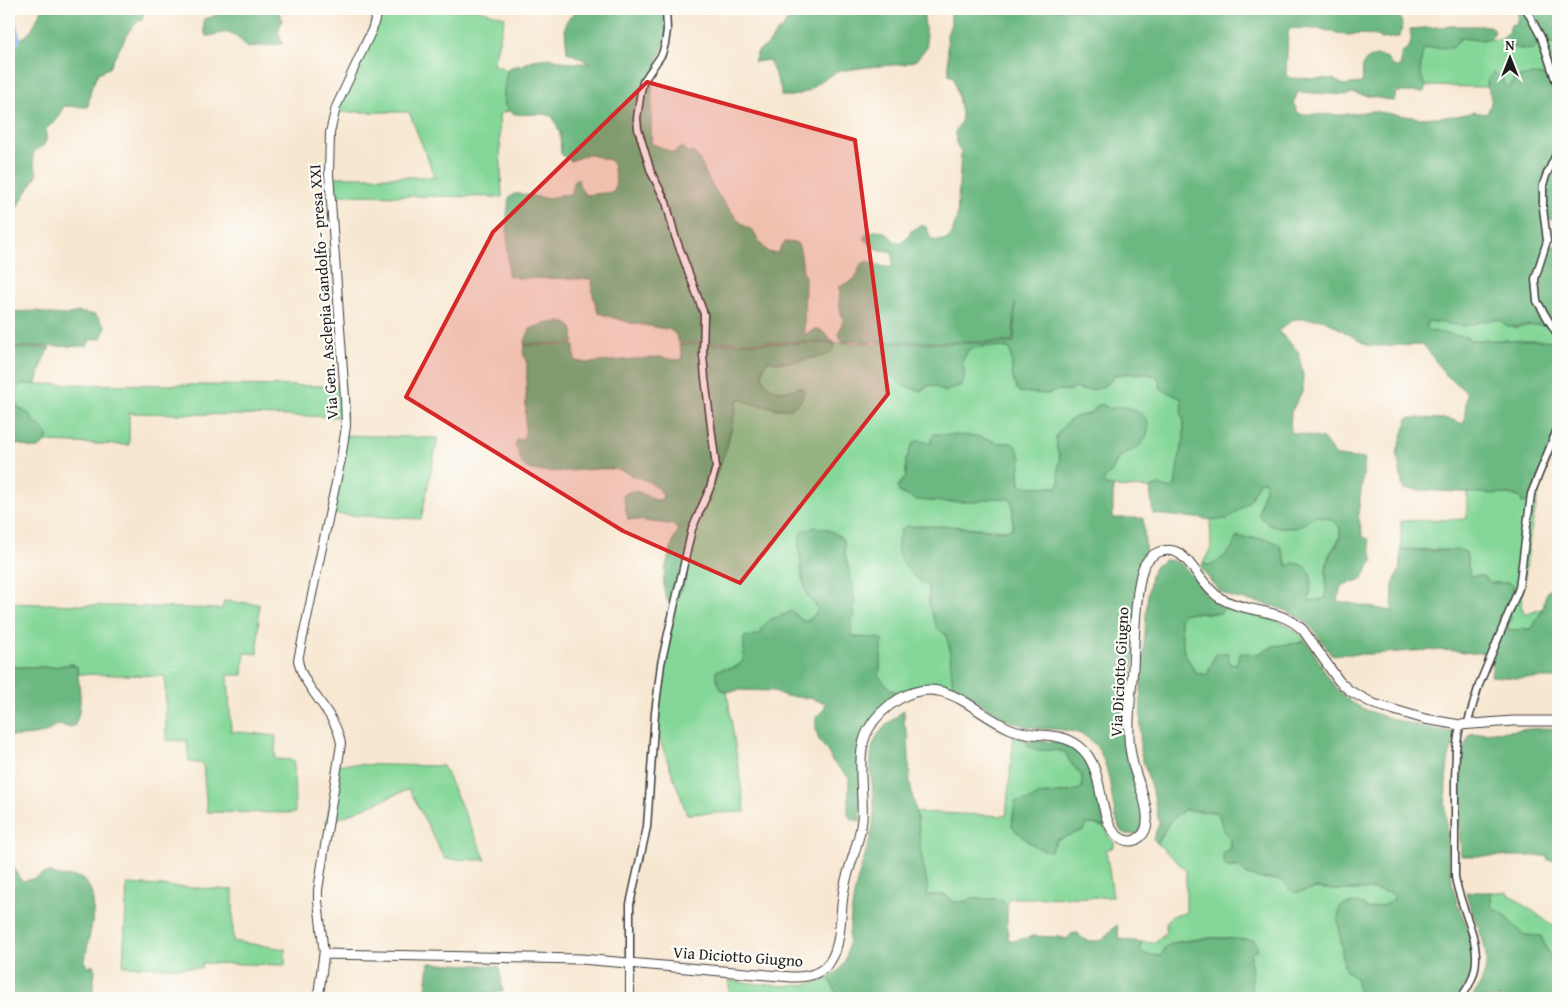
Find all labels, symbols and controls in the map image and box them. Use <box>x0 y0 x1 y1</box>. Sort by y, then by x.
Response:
north arrow <box>1484 32 1534 82</box>
text: N <box>1505 35 1515 55</box>
street label: Via Gen. Asclepia Gandolfo - presa XXI <box>302 163 344 421</box>
street label: Via Diciotto Giugno <box>1104 606 1134 738</box>
street label: Via Diciotto Giugno <box>672 939 804 973</box>

